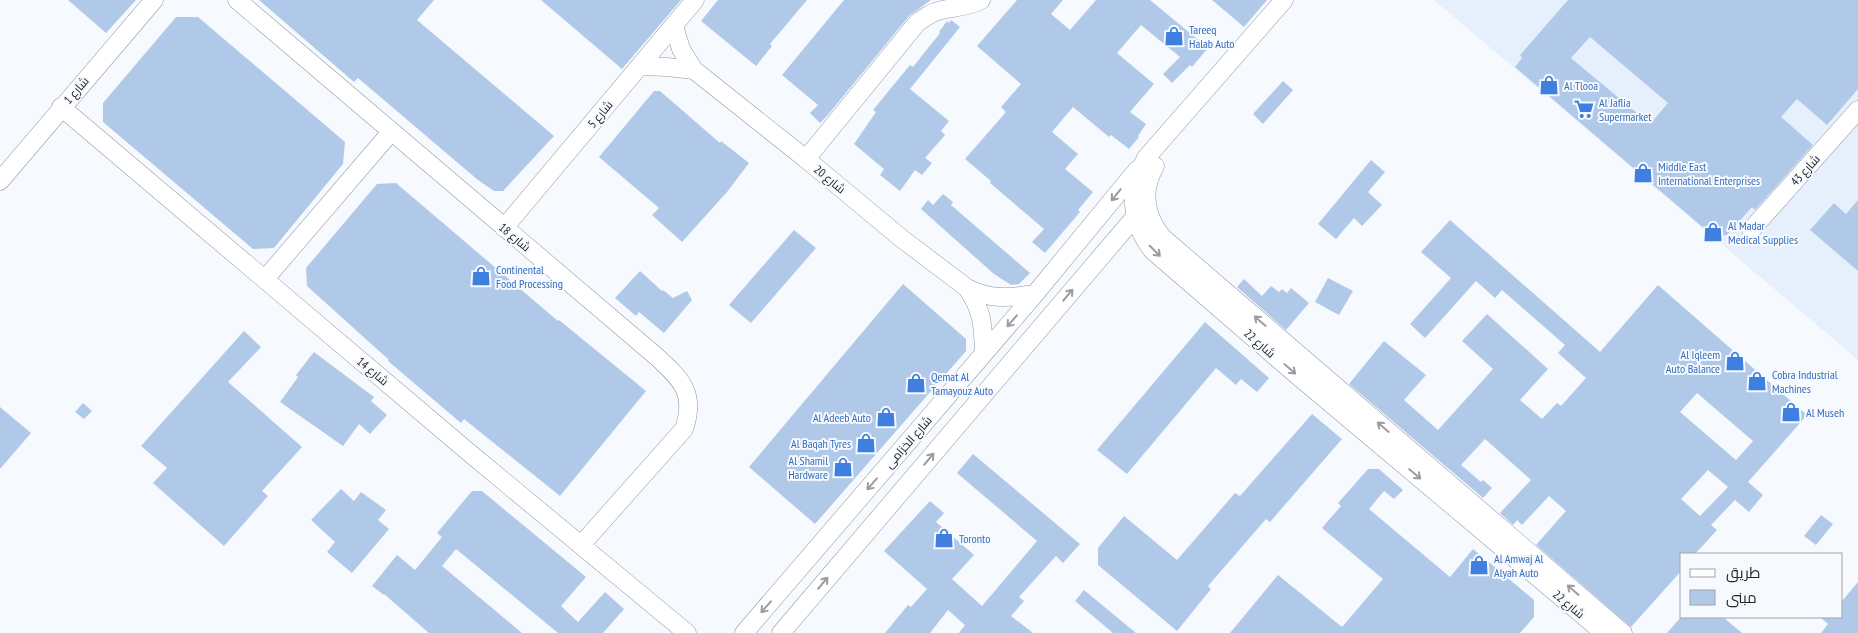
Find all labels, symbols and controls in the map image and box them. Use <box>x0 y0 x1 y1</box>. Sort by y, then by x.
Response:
place label: Tareeq Halab Auto <box>1189 22 1235 51</box>
shop icon: Tareeq Halab Auto <box>1163 25 1185 47</box>
street label: شارع 1 <box>60 73 93 107</box>
shop icon: Al Tlooa <box>1538 74 1560 96</box>
place label: Al Tlooa <box>1564 78 1598 93</box>
place label: Al Jaflia Supermarket <box>1599 95 1652 124</box>
street label: شارع 5 <box>584 97 617 131</box>
supermarket icon: Al Jaflia Supermarket <box>1573 98 1595 120</box>
street label: شارع 43 <box>1787 151 1824 189</box>
place label: Middle East International Enterprises <box>1658 159 1760 188</box>
street label: شارع 20 <box>811 161 849 197</box>
shop icon: Middle East International Enterprises <box>1632 162 1654 184</box>
one-way arrow <box>1110 189 1121 202</box>
place label: Al Madar Medical Supplies <box>1728 218 1798 247</box>
street label: شارع 18 <box>496 219 534 255</box>
shop icon: Al Madar Medical Supplies <box>1702 221 1724 243</box>
one-way arrow <box>1149 245 1161 257</box>
place label: Continental Food Processing <box>496 262 563 291</box>
shop icon: Continental Food Processing <box>470 265 492 287</box>
one-way arrow <box>1062 289 1073 302</box>
one-way arrow <box>1006 314 1018 327</box>
one-way arrow <box>1253 315 1266 327</box>
street label: شارع 22 <box>1241 325 1279 361</box>
place label: Al Iqleem Auto Balance <box>1666 347 1720 376</box>
shop icon: Al Iqleem Auto Balance <box>1724 350 1746 372</box>
street label: شارع 14 <box>354 353 392 389</box>
one-way arrow <box>1284 364 1297 375</box>
place label: Cobra Industrial Machines <box>1772 367 1838 396</box>
place label: Qemat Al Tamayouz Auto <box>931 369 993 398</box>
shop icon: Cobra Industrial Machines <box>1746 370 1768 392</box>
shop icon: Qemat Al Tamayouz Auto <box>905 372 927 394</box>
shop icon: Al Museh <box>1780 401 1802 423</box>
place label: Al Museh <box>1806 405 1844 420</box>
shop icon: Al Adeeb Auto <box>875 406 897 428</box>
place label: Al Adeeb Auto <box>813 410 871 425</box>
street label: شارع الخزامى <box>881 413 936 472</box>
one-way arrow <box>1377 422 1390 433</box>
shop icon: Al Baqah Tyres <box>855 432 877 454</box>
place label: Al Baqah Tyres <box>791 436 851 451</box>
one-way arrow <box>923 452 934 465</box>
place label: Al Shamil Hardware <box>788 453 828 482</box>
shop icon: Al Shamil Hardware <box>832 456 854 478</box>
one-way arrow <box>1408 468 1421 479</box>
one-way arrow <box>866 477 878 490</box>
shop icon: Toronto <box>933 527 955 549</box>
place label: Toronto <box>959 531 990 546</box>
place label: Al Amwaj Al Alyah Auto <box>1494 551 1544 580</box>
legend <box>1680 553 1843 618</box>
shop icon: Al Amwaj Al Alyah Auto <box>1468 554 1490 576</box>
text: طريق <box>1726 563 1760 583</box>
one-way arrow <box>818 576 829 589</box>
one-way arrow <box>1566 584 1579 596</box>
street label: شارع 22 <box>1550 586 1588 622</box>
text: مبنى <box>1726 588 1757 608</box>
one-way arrow <box>761 601 772 614</box>

